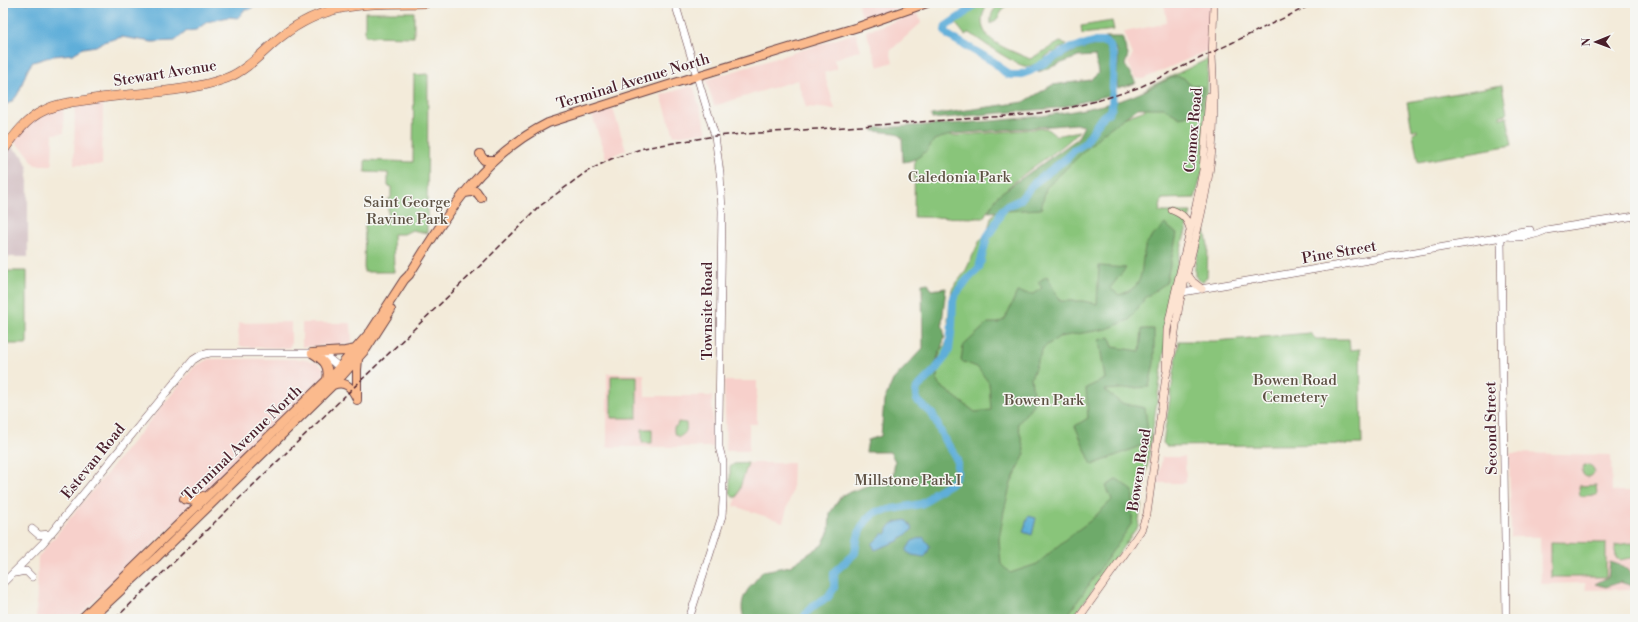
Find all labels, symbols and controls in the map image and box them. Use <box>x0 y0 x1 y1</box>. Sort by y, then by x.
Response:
north arrow <box>1576 22 1616 62</box>
text: N <box>1580 37 1594 47</box>
street label: Terminal Avenue North <box>554 49 712 114</box>
street label: Stewart Avenue <box>112 56 218 91</box>
street label: Comox Road <box>1180 86 1207 173</box>
park label: Caledonia Park <box>908 168 1011 187</box>
park label: Saint George Ravine Park <box>363 193 451 229</box>
street label: Pine Street <box>1300 236 1379 268</box>
street label: Townsite Road <box>698 261 717 360</box>
park label: Bowen Road Cemetery <box>1252 371 1337 407</box>
street label: Second Street <box>1481 380 1502 475</box>
street label: Terminal Avenue North <box>179 381 306 505</box>
park label: Bowen Park <box>1003 391 1085 410</box>
street label: Estevan Road <box>57 419 130 503</box>
street label: Bowen Road <box>1123 427 1155 514</box>
park label: Millstone Park I <box>855 471 962 490</box>

